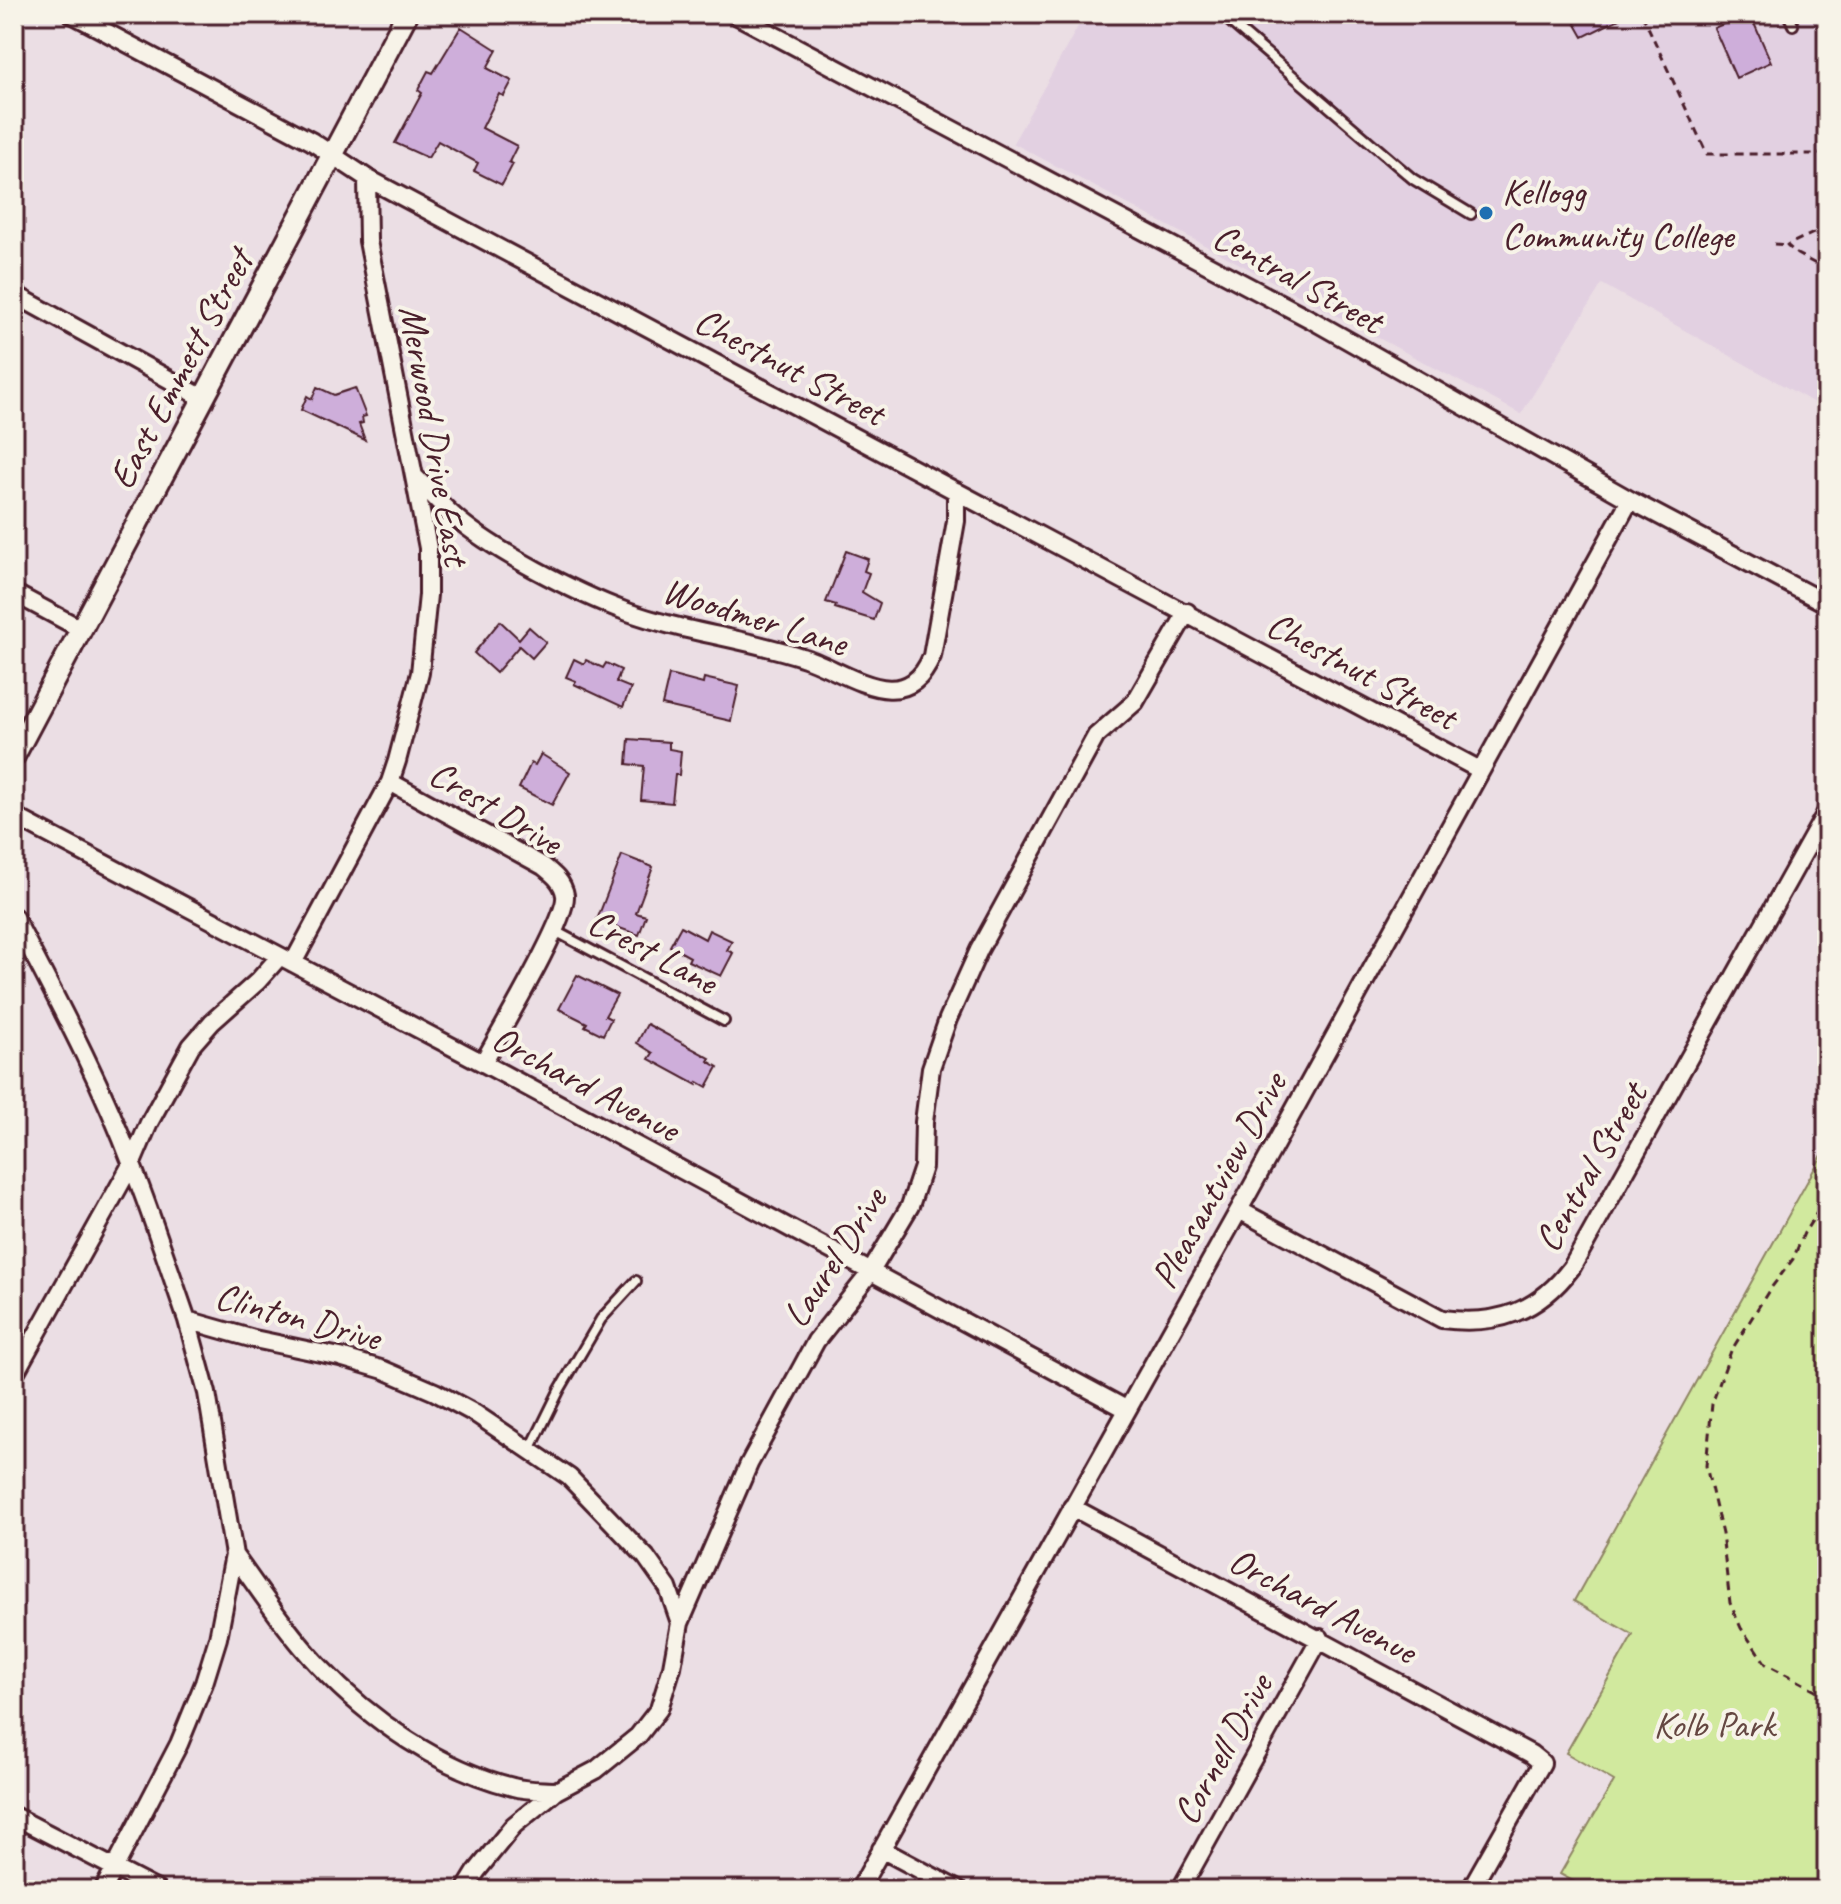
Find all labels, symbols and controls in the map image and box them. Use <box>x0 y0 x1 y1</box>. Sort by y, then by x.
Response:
place label: Kellogg Community College <box>1502 168 1736 259</box>
marker: Kellogg Community College <box>1477 204 1495 222</box>
street label: Central Street <box>1205 213 1394 346</box>
street label: East Emmett Street <box>98 237 266 497</box>
street label: Chestnut Street <box>687 297 896 438</box>
street label: Merwood Drive East <box>389 302 481 572</box>
street label: Woodmer Lane <box>657 566 855 667</box>
street label: Chestnut Street <box>1259 601 1468 742</box>
street label: Crest Drive <box>421 750 573 867</box>
street label: Crest Lane <box>580 898 728 1006</box>
street label: Orchard Avenue <box>484 1015 690 1154</box>
street label: Pleasantview Drive <box>1140 1062 1298 1296</box>
street label: Central Street <box>1523 1072 1659 1260</box>
street label: Laurel Drive <box>772 1177 898 1336</box>
street label: Clinton Drive <box>210 1272 388 1362</box>
street label: Orchard Avenue <box>1221 1537 1427 1676</box>
street label: Cornell Drive <box>1162 1664 1284 1832</box>
park label: Kolb Park <box>1653 1701 1778 1748</box>

